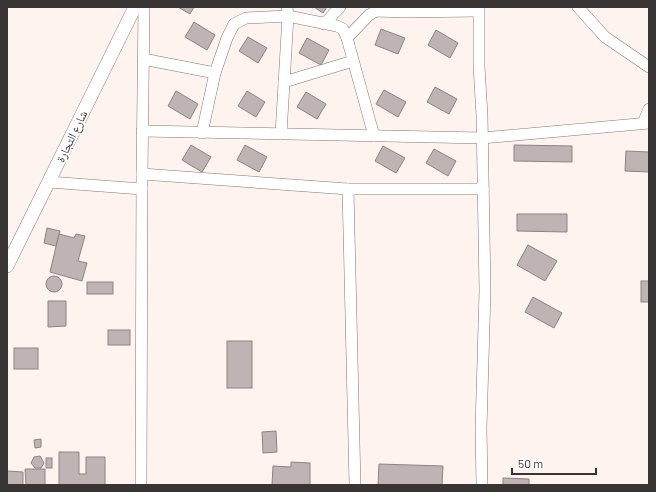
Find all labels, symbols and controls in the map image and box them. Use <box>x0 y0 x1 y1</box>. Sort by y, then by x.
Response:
street label: شارع التجارة <box>53 108 91 165</box>
scale bar <box>512 450 596 476</box>
text: 50 m <box>518 456 543 470</box>

